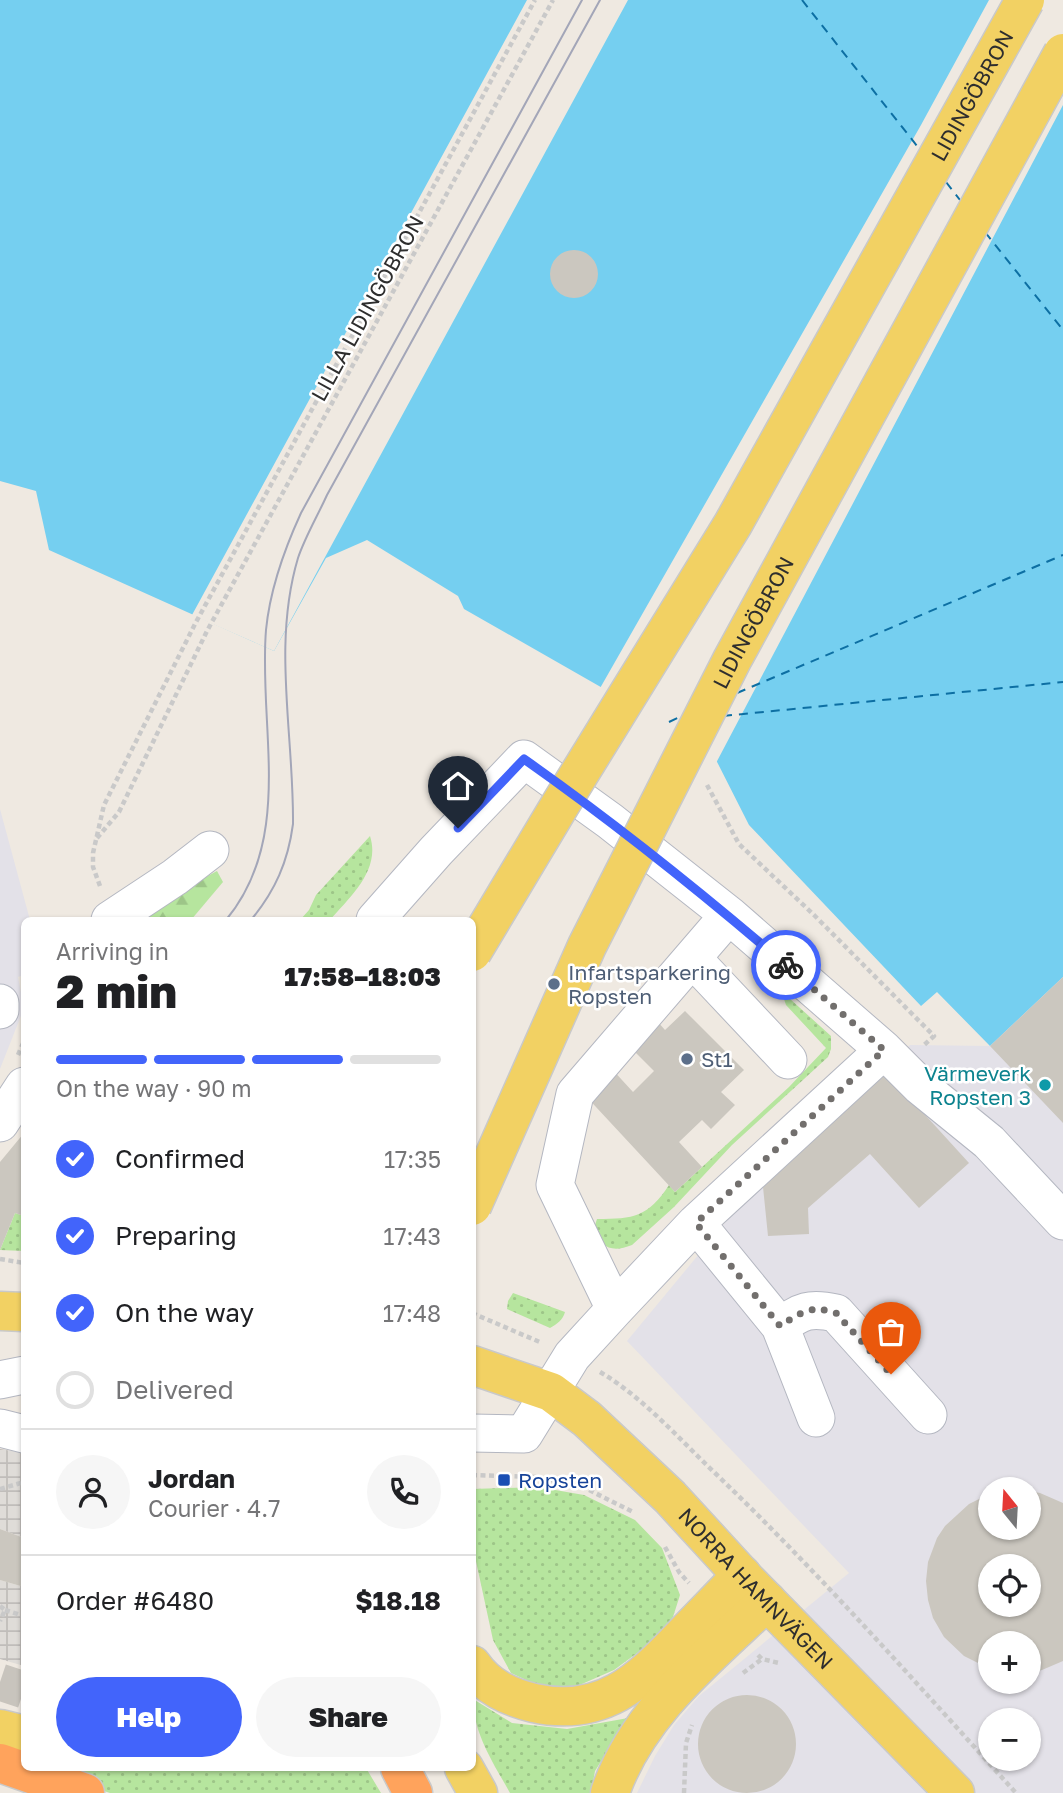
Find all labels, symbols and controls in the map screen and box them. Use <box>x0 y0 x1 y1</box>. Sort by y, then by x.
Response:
street label: LIDINGÖBRON <box>925 25 1019 166</box>
street label: LILLA LIDINGÖBRON <box>305 211 429 405</box>
street label: LIDINGÖBRON <box>707 552 799 693</box>
pin <box>428 756 488 828</box>
icon: home <box>439 767 477 805</box>
courier <box>751 930 821 1000</box>
text: Arriving in <box>56 937 169 965</box>
icon: bike <box>767 946 805 984</box>
place label: Infartsparkering Ropsten <box>568 959 731 1009</box>
text: 17:58–18:03 <box>284 961 441 992</box>
text: 2 min <box>56 963 177 1018</box>
marker: Infartsparkering Ropsten <box>546 976 562 992</box>
place label: St1 <box>701 1046 733 1072</box>
marker: St1 <box>679 1051 695 1067</box>
place label: Värmeverk Ropsten 3 <box>924 1060 1031 1110</box>
text: On the way · 90 m <box>56 1074 252 1102</box>
marker: Värmeverk Ropsten 3 <box>1037 1077 1053 1093</box>
icon: check <box>56 1140 94 1178</box>
text: Confirmed <box>115 1143 245 1174</box>
text: 17:35 <box>384 1145 441 1173</box>
icon: check <box>56 1217 94 1255</box>
text: Preparing <box>115 1220 237 1251</box>
text: 17:43 <box>383 1222 441 1250</box>
icon: check <box>56 1294 94 1332</box>
text: On the way <box>115 1297 254 1328</box>
text: 17:48 <box>383 1299 441 1327</box>
pin <box>861 1302 921 1374</box>
icon: bag <box>872 1313 910 1351</box>
text: Delivered <box>115 1374 234 1405</box>
button: person <box>56 1455 130 1529</box>
button: phone <box>367 1455 441 1529</box>
text: Jordan <box>148 1463 235 1494</box>
place label: Ropsten <box>518 1467 602 1493</box>
marker: Ropsten <box>496 1472 512 1488</box>
north arrow <box>978 1477 1041 1540</box>
map controls <box>978 1477 1041 1771</box>
text: Courier · 4.7 <box>148 1494 280 1522</box>
street label: NORRA HAMNVÄGEN <box>673 1502 839 1674</box>
button: locate <box>978 1554 1041 1617</box>
text: Order #6480 <box>56 1585 214 1616</box>
text: $18.18 <box>355 1585 441 1616</box>
button: + <box>978 1631 1041 1694</box>
button: Help <box>56 1677 242 1757</box>
button: Share <box>256 1677 441 1757</box>
button: − <box>978 1708 1041 1771</box>

